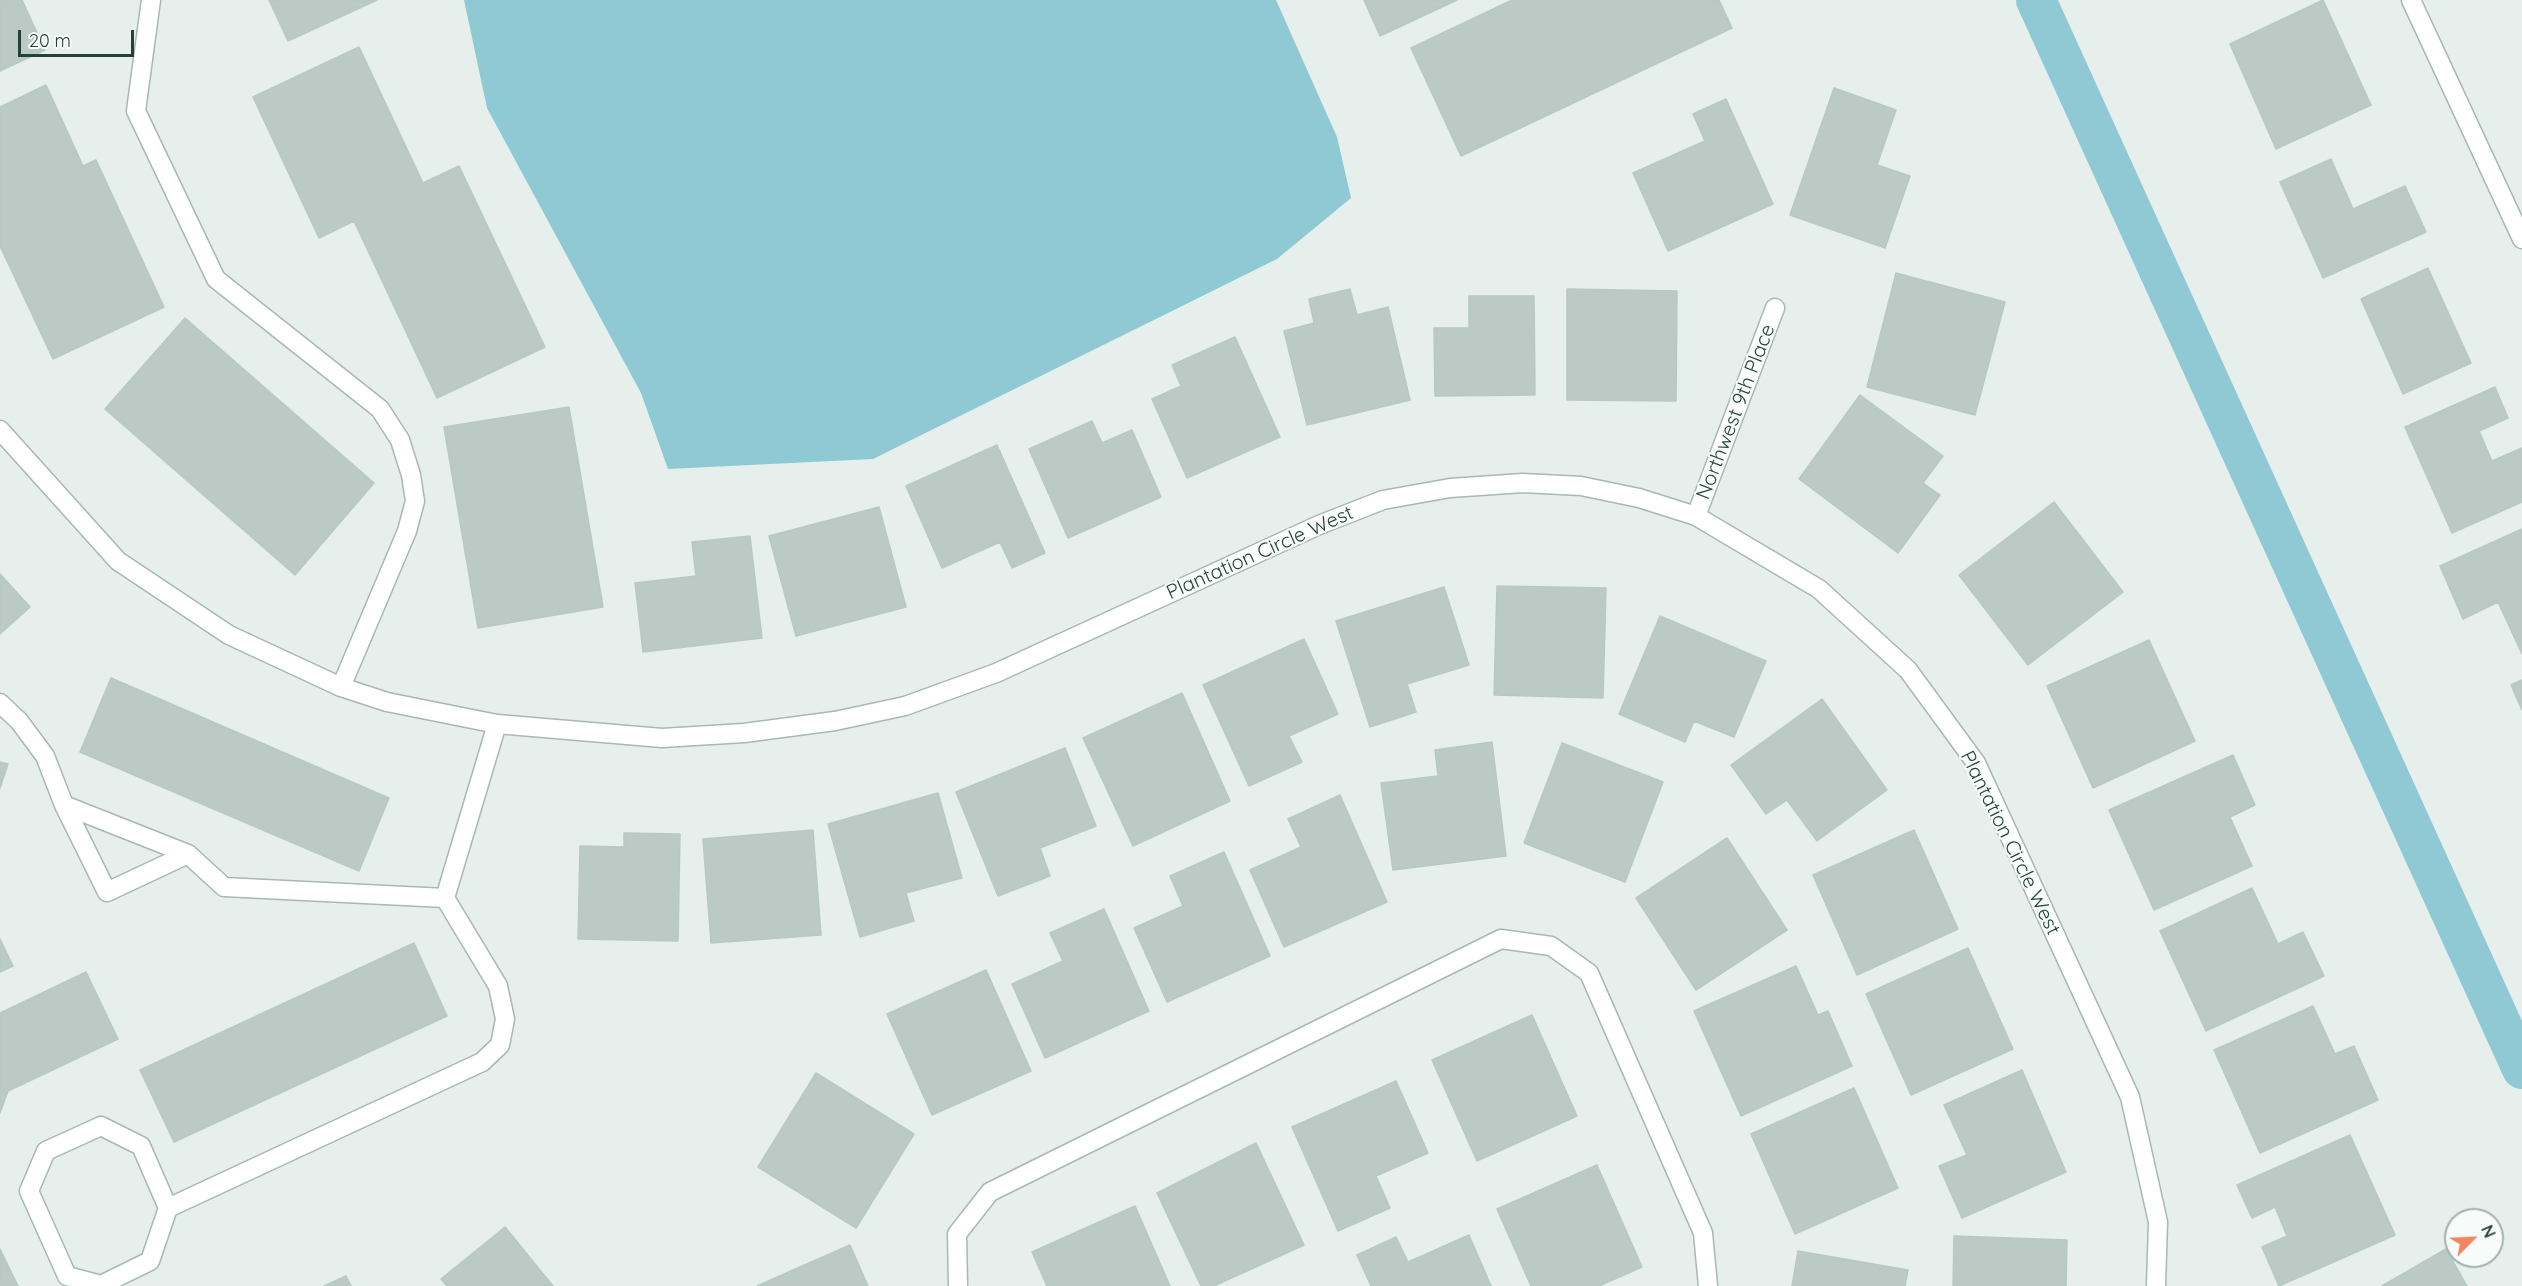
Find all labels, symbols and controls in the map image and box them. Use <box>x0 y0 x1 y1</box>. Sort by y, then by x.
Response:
scale bar <box>21 18 136 56</box>
text: 20 m <box>29 29 71 52</box>
street label: Northwest 9th Place <box>1692 321 1780 503</box>
street label: Plantation Circle West <box>1163 501 1357 605</box>
street label: Plantation Circle West <box>1955 747 2065 939</box>
north arrow <box>2444 1208 2504 1268</box>
text: N <box>2477 1222 2500 1241</box>

